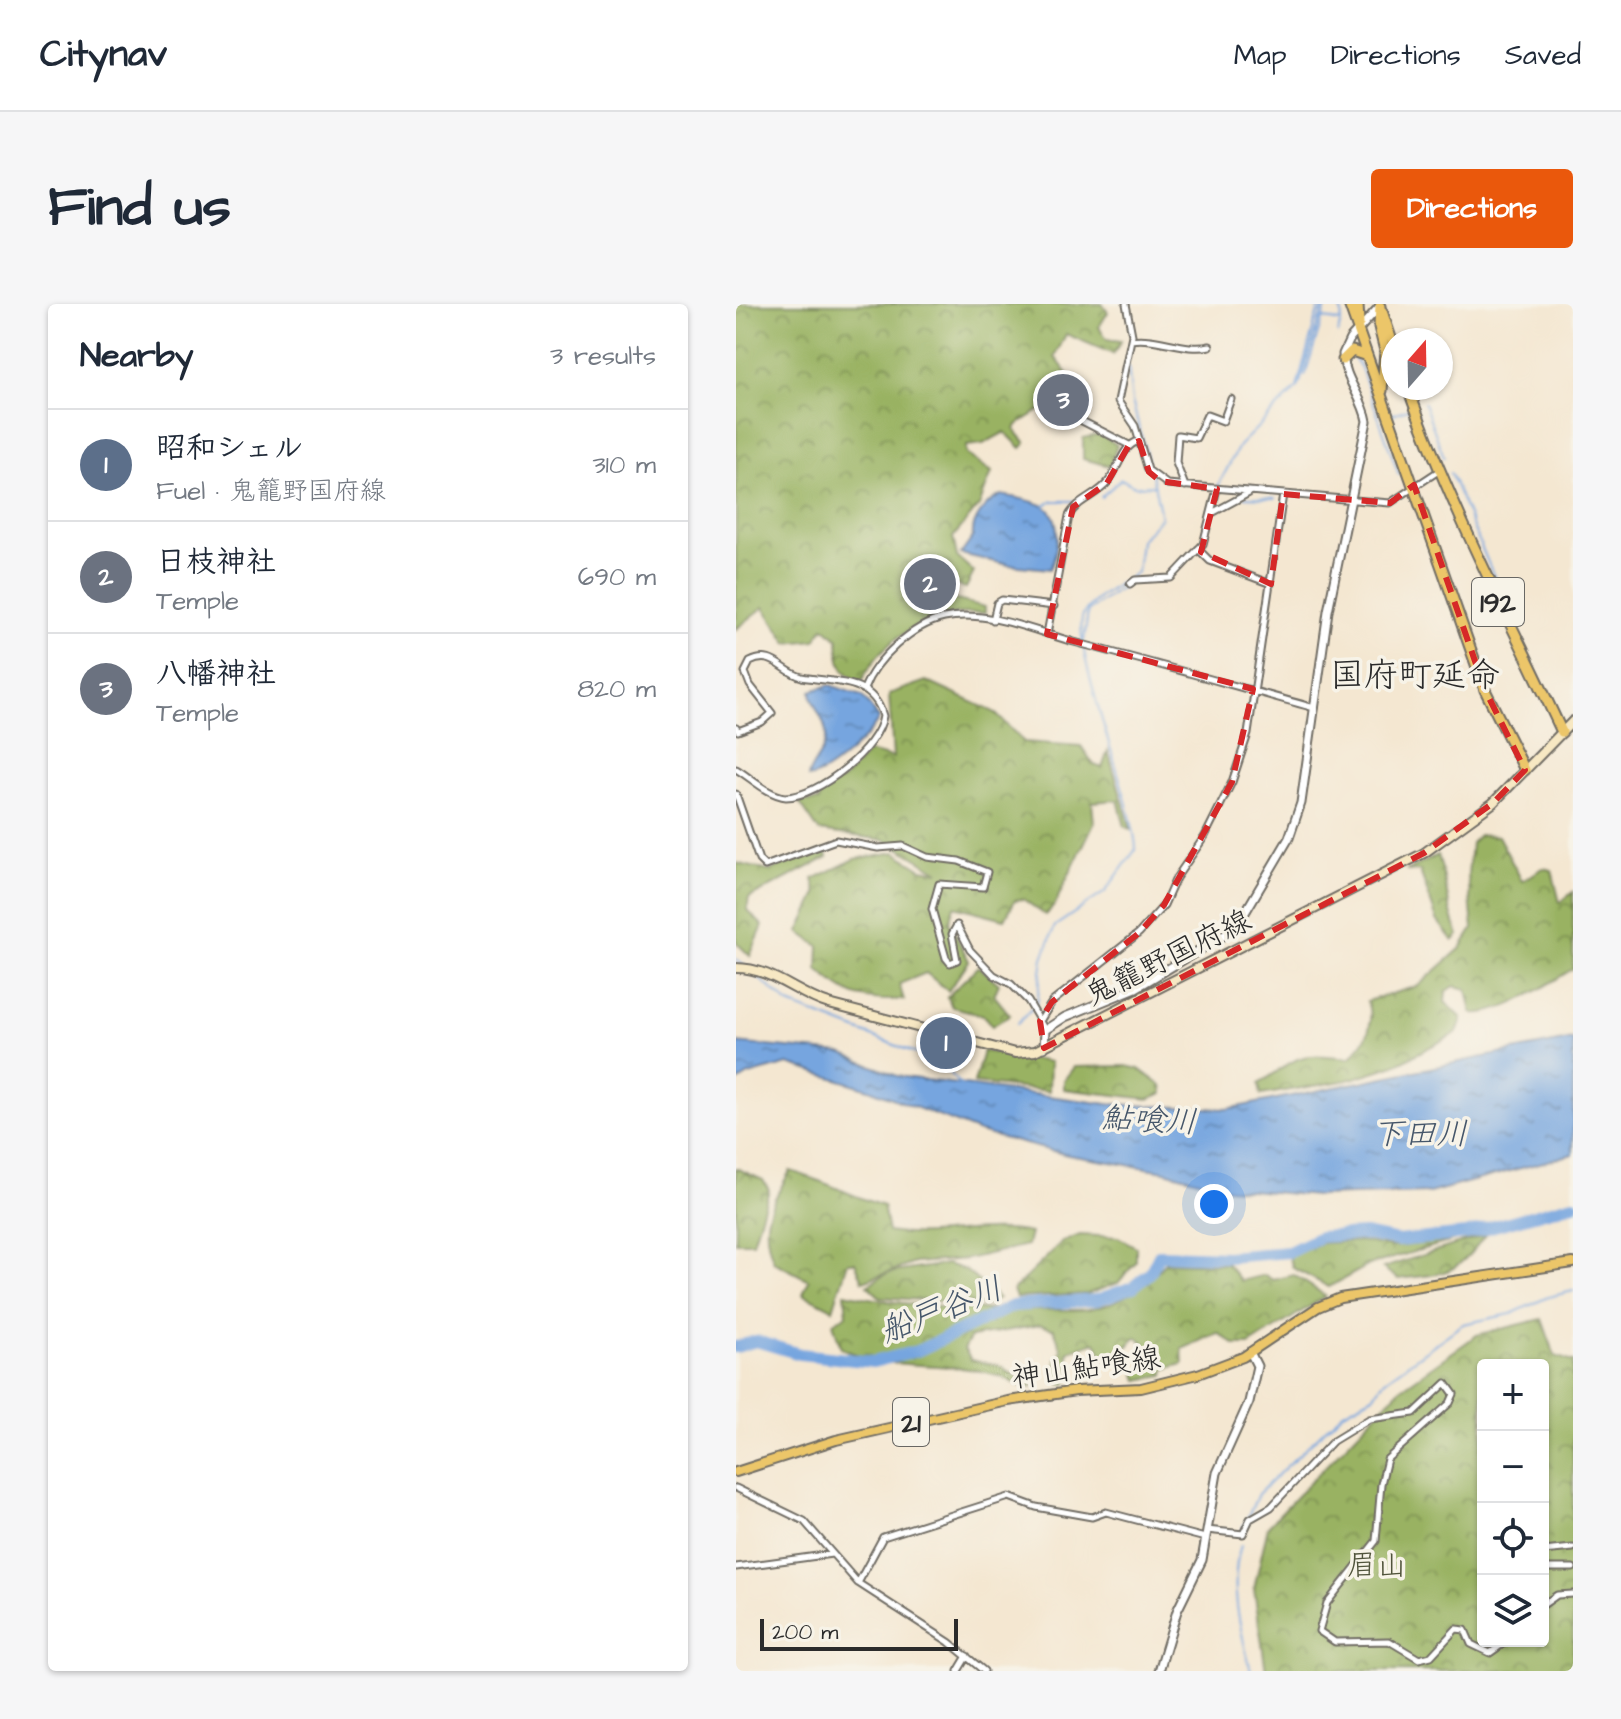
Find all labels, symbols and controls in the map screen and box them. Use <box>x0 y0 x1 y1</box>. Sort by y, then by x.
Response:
text: Citynav <box>40 29 167 81</box>
text: Map <box>1234 36 1287 75</box>
text: Directions <box>1331 36 1461 75</box>
text: Saved <box>1505 36 1581 75</box>
text: Find us <box>48 169 231 247</box>
button: Directions <box>1371 169 1573 248</box>
north arrow <box>1381 328 1453 400</box>
text: Nearby <box>80 332 194 380</box>
text: 3 results <box>550 338 656 374</box>
pin: 3 <box>1037 370 1089 430</box>
text: 昭和シェル <box>156 427 304 469</box>
text: 1 <box>104 447 108 483</box>
text: 310 m <box>592 447 656 483</box>
text: Fuel · 鬼籠野国府線 <box>156 473 386 509</box>
text: 日枝神社 <box>156 541 276 583</box>
pin: 2 <box>904 554 956 614</box>
text: 2 <box>99 559 113 595</box>
text: 690 m <box>578 559 656 595</box>
road number: 192 <box>1472 578 1524 626</box>
text: Temple <box>156 583 239 619</box>
district label: 国府町延命 <box>1330 652 1500 700</box>
text: 八幡神社 <box>156 653 276 695</box>
text: 3 <box>99 671 113 707</box>
text: 820 m <box>577 671 656 707</box>
text: Temple <box>156 695 239 731</box>
street label: 鬼籠野国府線 <box>1078 900 1259 1016</box>
pin: 1 <box>920 1013 972 1073</box>
water label: 鮎喰川 <box>1100 1096 1198 1145</box>
water label: 下田川 <box>1372 1112 1468 1157</box>
your location <box>1194 1184 1234 1224</box>
water label: 船戸谷川 <box>874 1266 1009 1354</box>
street label: 神山鮎喰線 <box>1009 1337 1163 1399</box>
map controls <box>1477 1359 1549 1647</box>
button: + <box>1477 1359 1549 1431</box>
road number: 21 <box>893 1398 929 1446</box>
button: − <box>1477 1431 1549 1503</box>
button: locate <box>1477 1503 1549 1575</box>
park label: 眉山 <box>1347 1545 1407 1587</box>
button: layers <box>1477 1575 1549 1647</box>
scale bar <box>760 1615 958 1651</box>
text: 200 m <box>772 1617 838 1648</box>

